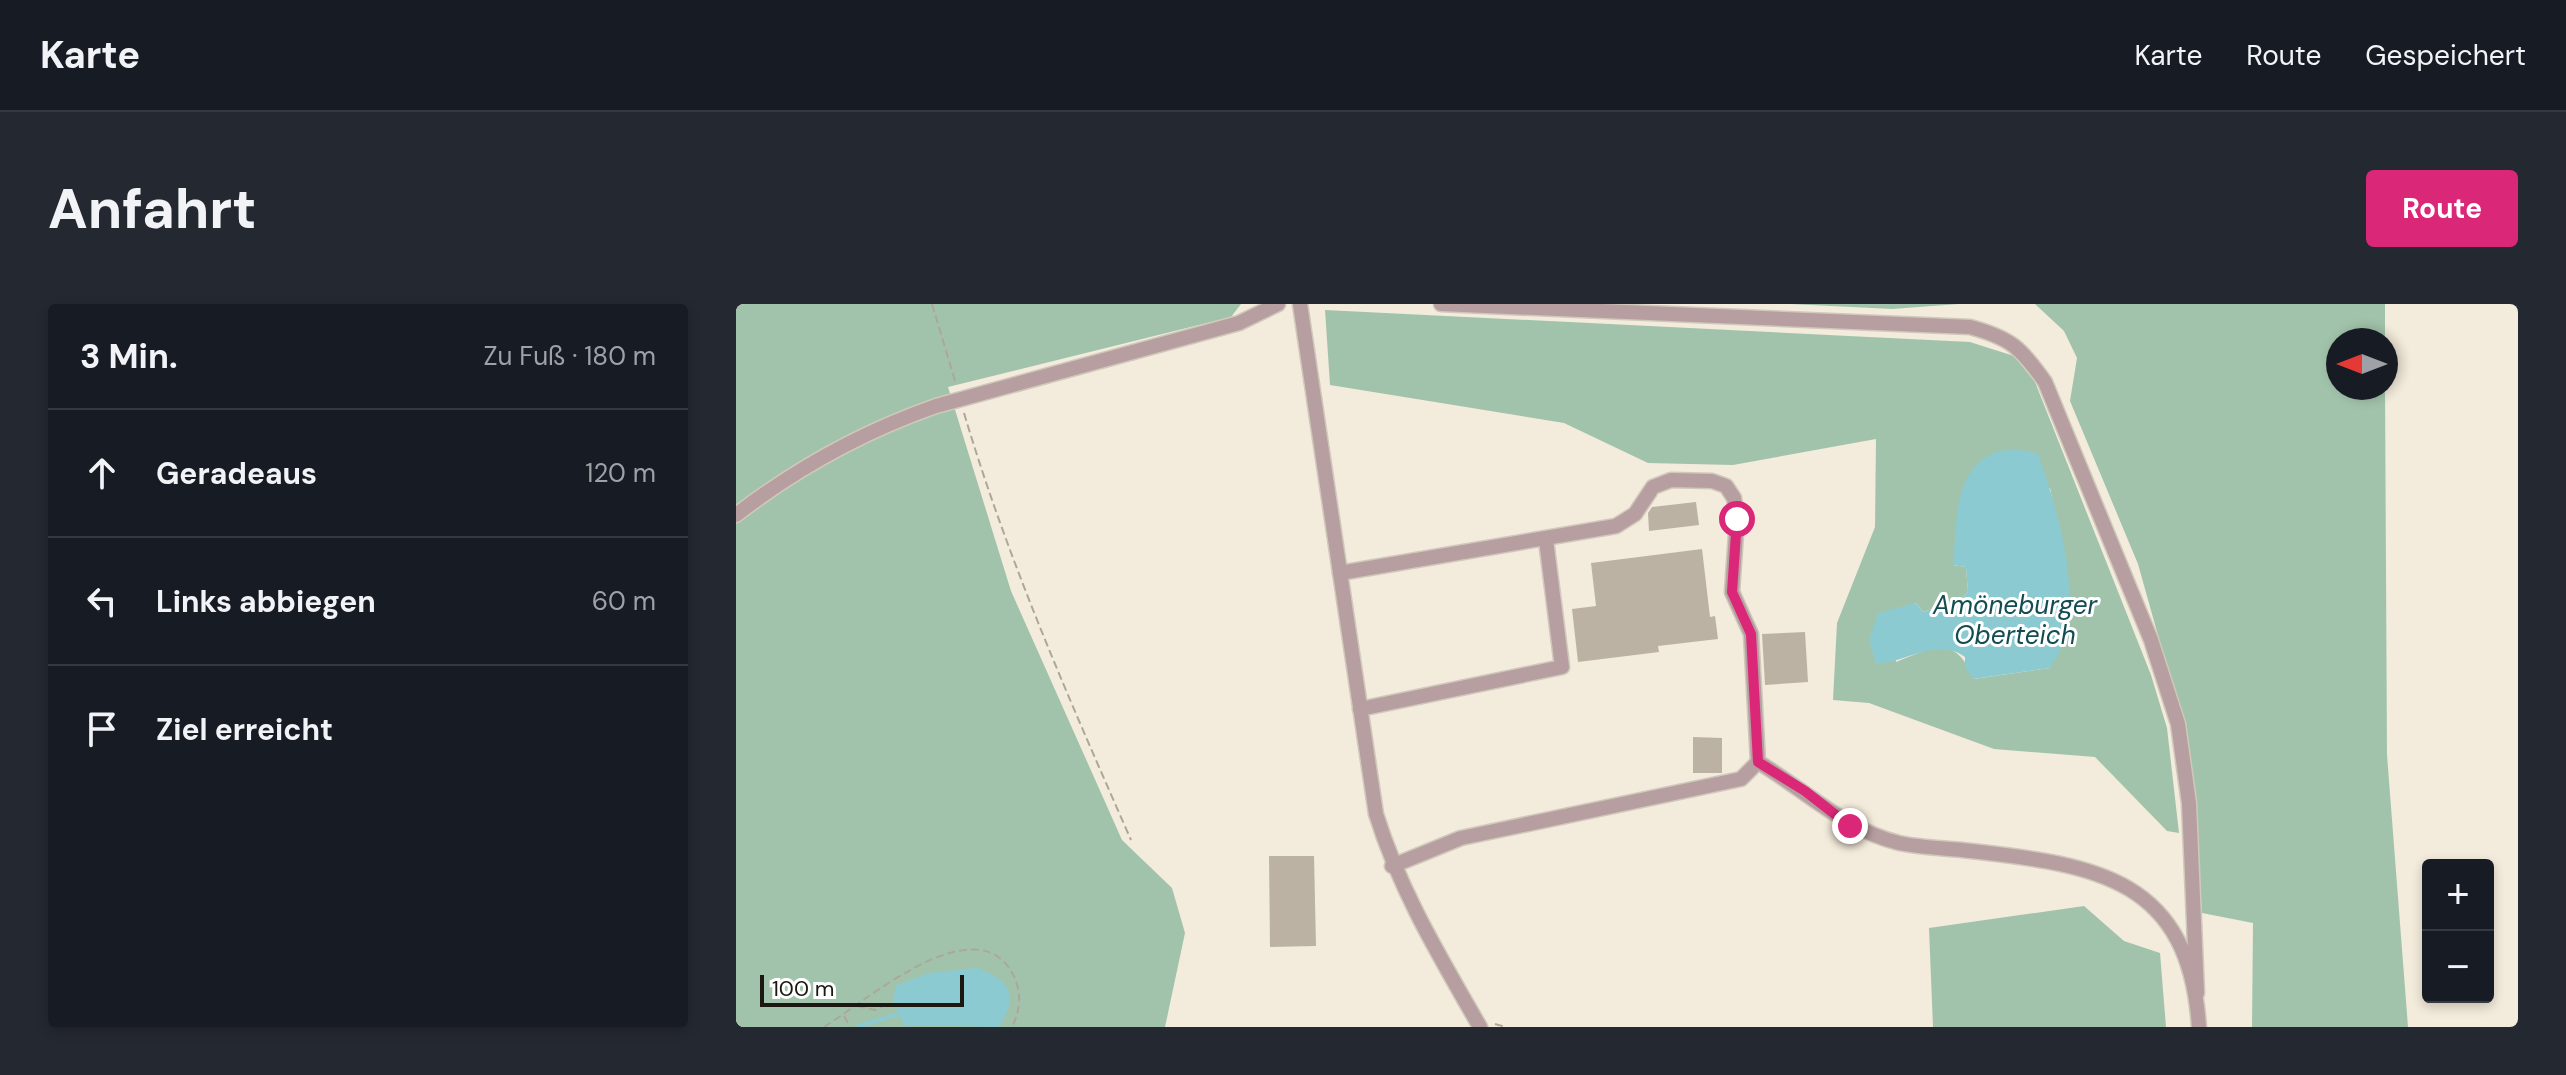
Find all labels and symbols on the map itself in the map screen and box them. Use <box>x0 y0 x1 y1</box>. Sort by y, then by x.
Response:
north arrow <box>2326 328 2398 400</box>
route start <box>1719 501 1755 537</box>
water label: Amöneburger Oberteich <box>1932 588 2099 652</box>
route end <box>1832 808 1868 844</box>
scale bar <box>760 971 964 1007</box>

